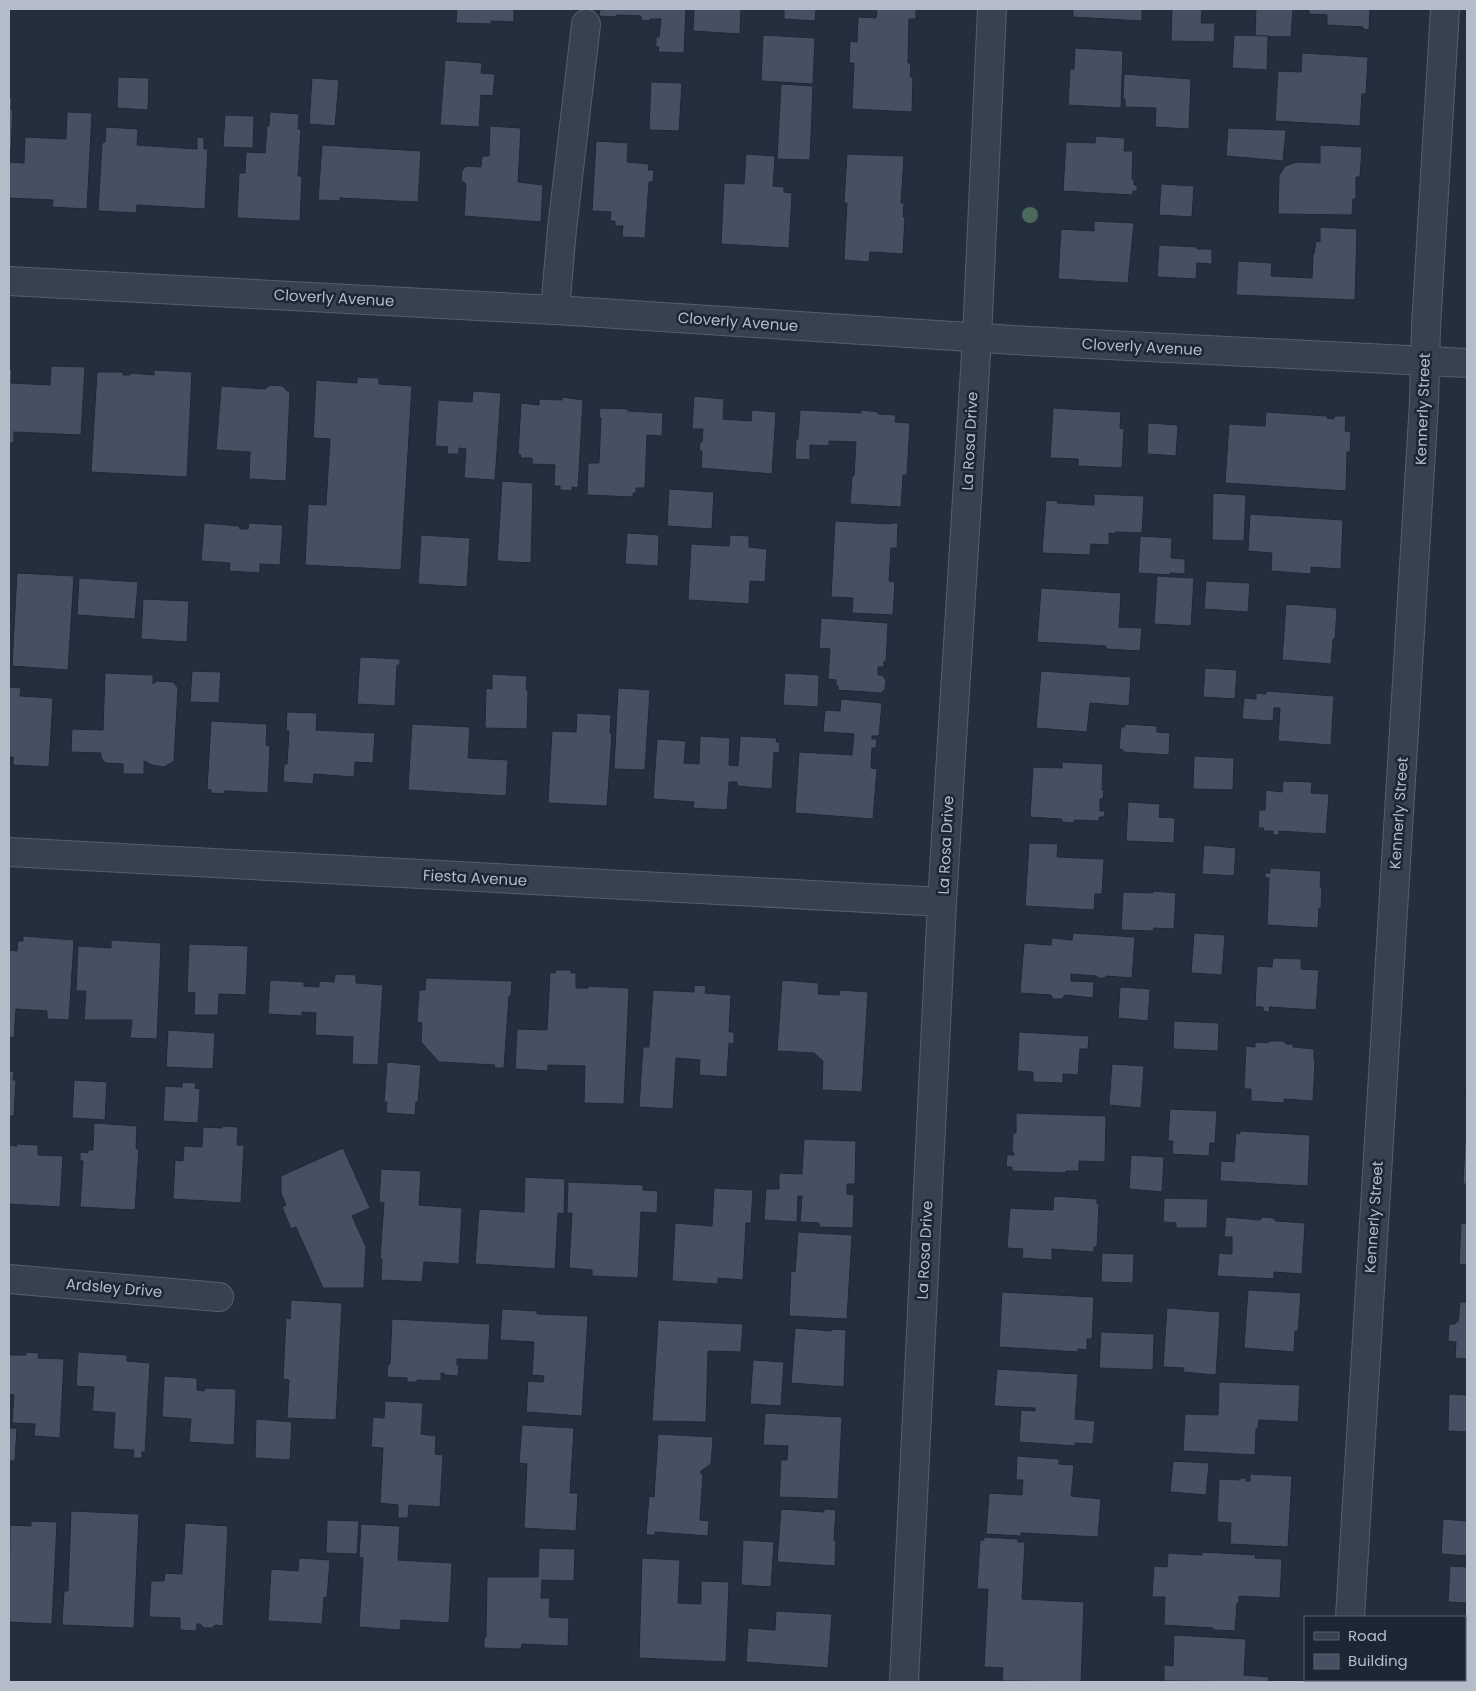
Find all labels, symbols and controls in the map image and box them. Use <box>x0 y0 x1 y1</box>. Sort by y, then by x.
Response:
street label: Cloverly Avenue <box>273 284 395 311</box>
street label: Cloverly Avenue <box>677 307 799 336</box>
street label: Cloverly Avenue <box>1081 333 1203 360</box>
street label: Kennerly Street <box>1410 352 1435 466</box>
street label: La Rosa Drive <box>956 391 983 491</box>
street label: Kennerly Street <box>1384 756 1413 870</box>
street label: La Rosa Drive <box>932 795 959 895</box>
street label: Fiesta Avenue <box>422 864 528 891</box>
street label: Kennerly Street <box>1359 1160 1388 1274</box>
street label: La Rosa Drive <box>911 1200 938 1300</box>
street label: Ardsley Drive <box>65 1273 163 1302</box>
legend <box>1304 1616 1466 1681</box>
text: Road <box>1348 1625 1387 1646</box>
text: Building <box>1348 1650 1408 1671</box>

